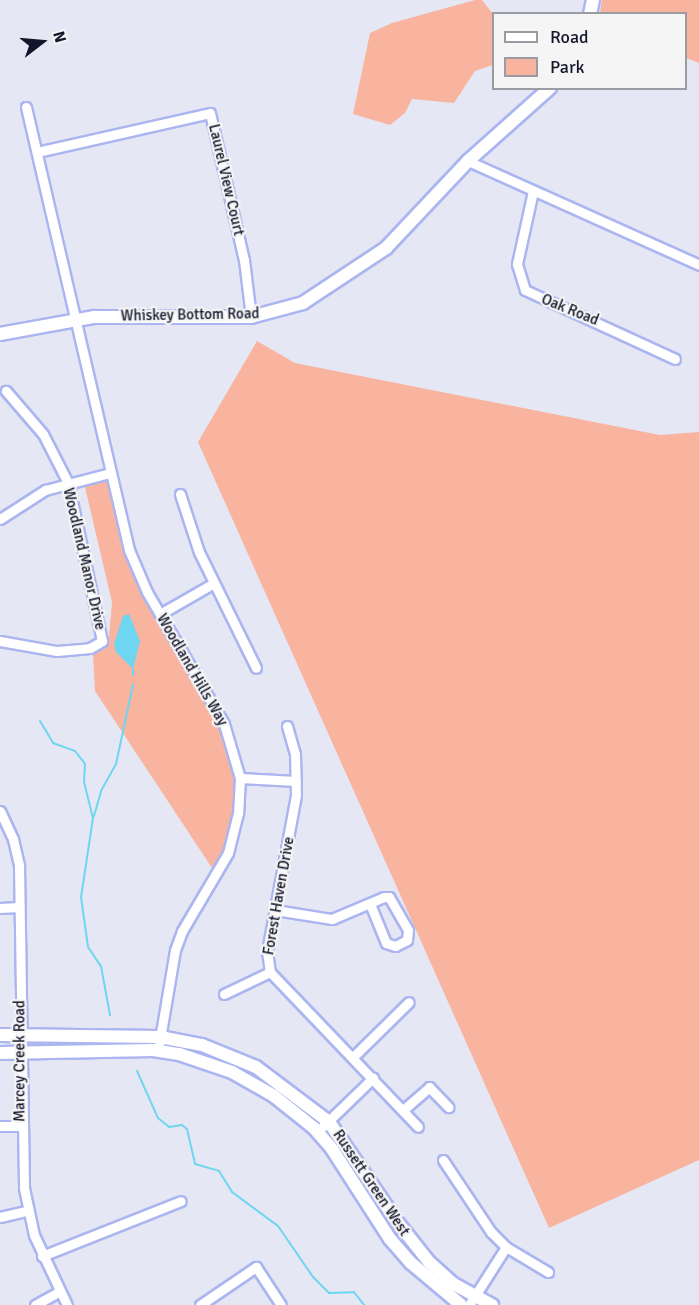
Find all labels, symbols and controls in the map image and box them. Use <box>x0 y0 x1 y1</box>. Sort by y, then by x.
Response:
north arrow <box>12 12 72 72</box>
legend <box>492 12 687 90</box>
text: Road <box>550 26 589 48</box>
text: N <box>48 29 70 45</box>
text: Park <box>550 56 585 78</box>
street label: Laurel View Court <box>204 122 248 238</box>
street label: Oak Road <box>539 290 601 330</box>
street label: Whiskey Bottom Road <box>121 305 259 325</box>
street label: Woodland Manor Drive <box>59 486 109 632</box>
street label: Woodland Hills Way <box>153 611 231 729</box>
street label: Forest Haven Drive <box>260 835 298 957</box>
street label: Marcey Creek Road <box>11 1000 29 1122</box>
street label: Russett Green West <box>329 1126 413 1240</box>

